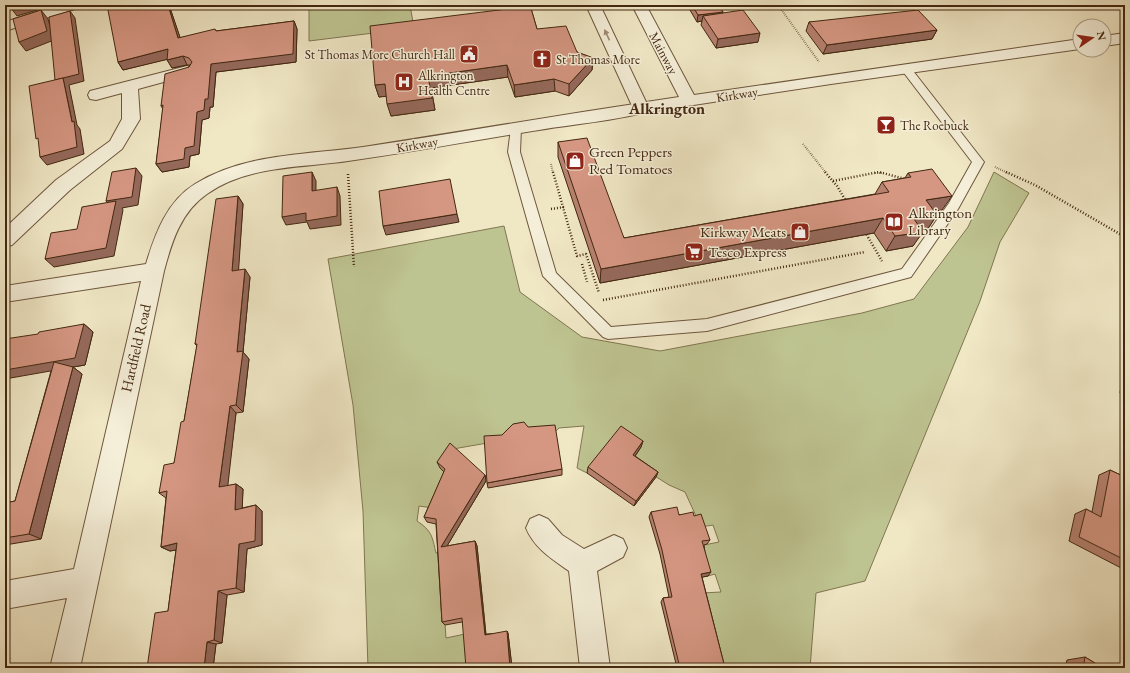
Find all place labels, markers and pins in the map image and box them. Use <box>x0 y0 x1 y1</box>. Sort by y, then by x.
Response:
public building icon: St Thomas More Church Hall <box>458 43 480 65</box>
place label: St Thomas More Church Hall <box>305 46 455 63</box>
church icon: St Thomas More <box>531 48 553 70</box>
place label: St Thomas More <box>556 51 640 68</box>
place label: Alkrington Health Centre <box>417 67 490 99</box>
hospital icon: Alkrington Health Centre <box>393 71 415 93</box>
bar icon: The Roebuck <box>875 114 897 136</box>
place label: The Roebuck <box>900 117 970 134</box>
place label: Green Peppers Red Tomatoes <box>589 142 673 178</box>
shop icon: Green Peppers Red Tomatoes <box>564 150 586 172</box>
place label: Alkrington Library <box>907 203 972 239</box>
library icon: Alkrington Library <box>883 211 905 233</box>
shop icon: Kirkway Meats <box>789 221 811 243</box>
place label: Kirkway Meats <box>700 222 786 241</box>
supermarket icon: Tesco Express <box>683 241 705 263</box>
place label: Tesco Express <box>708 242 787 261</box>

